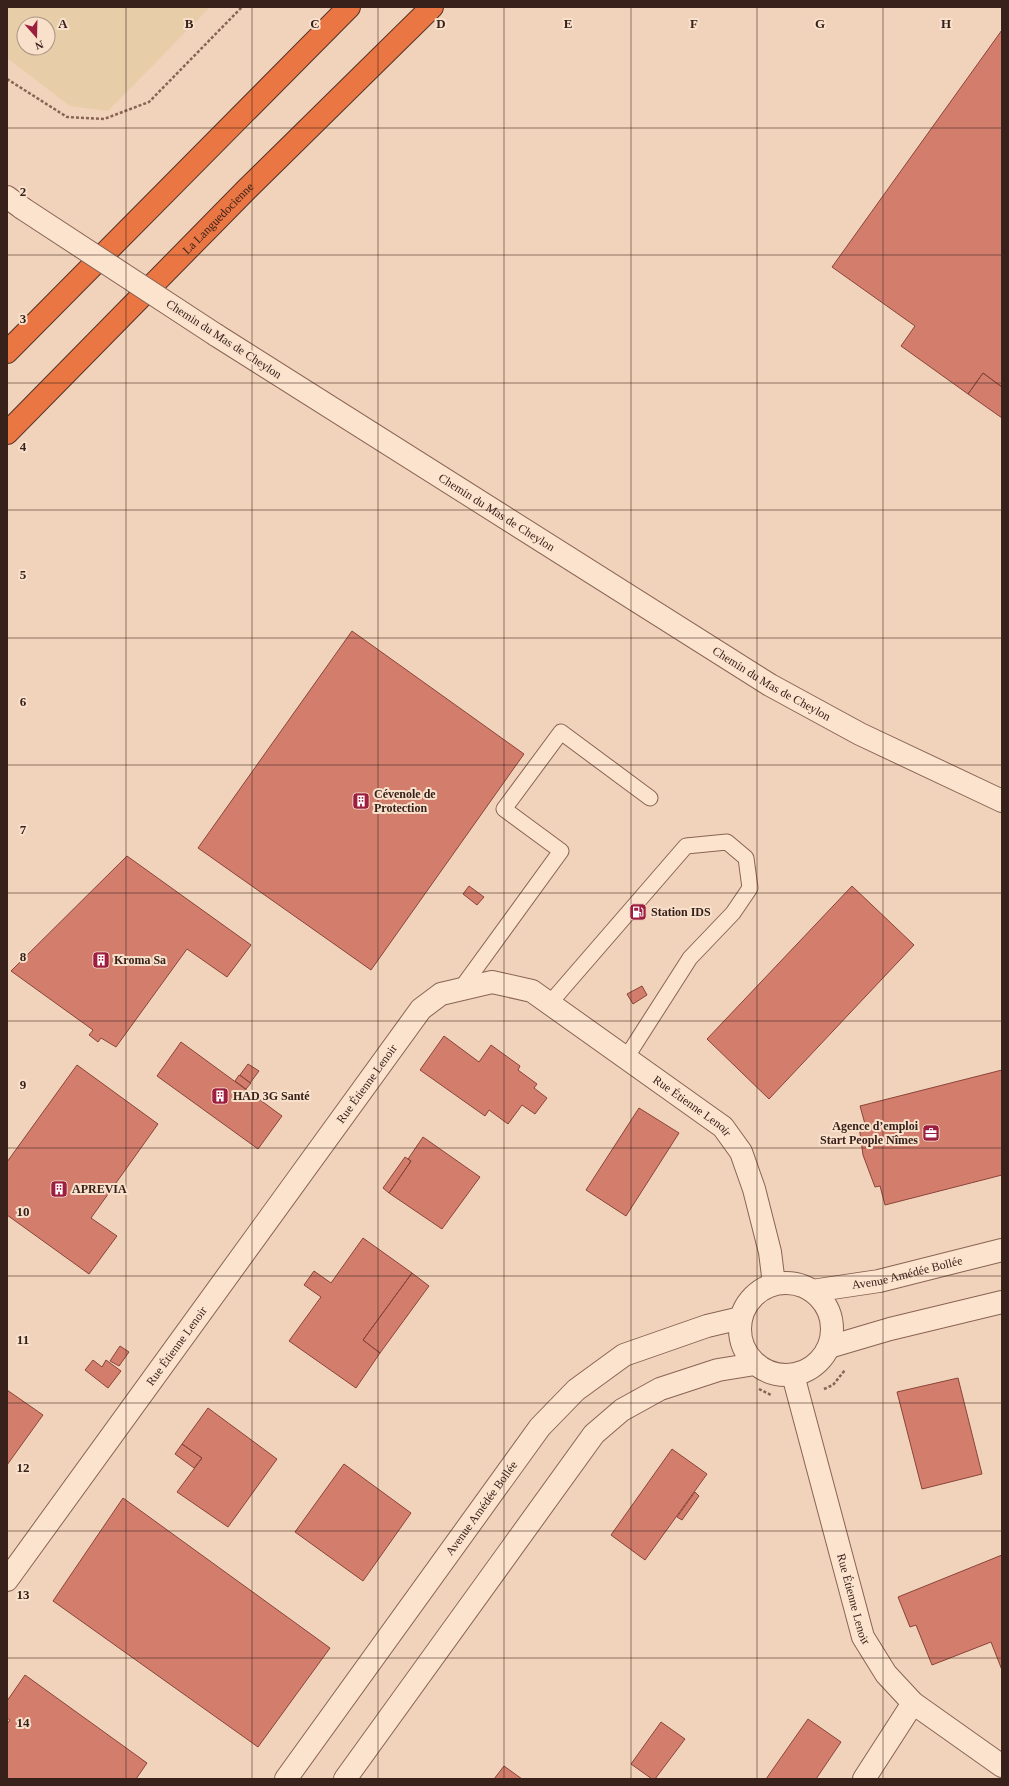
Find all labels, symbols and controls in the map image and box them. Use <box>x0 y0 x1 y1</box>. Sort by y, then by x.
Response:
north arrow <box>16 16 56 56</box>
text: A <box>58 16 68 31</box>
text: B <box>185 16 194 31</box>
text: C <box>310 16 320 31</box>
text: D <box>436 16 446 31</box>
text: E <box>564 16 572 31</box>
text: F <box>690 16 698 31</box>
text: G <box>815 16 825 31</box>
text: H <box>941 16 951 31</box>
text: N <box>34 38 45 52</box>
street label: La Languedocienne <box>180 180 256 257</box>
text: 2 <box>20 184 26 199</box>
street label: Chemin du Mas de Cheylon <box>164 296 284 382</box>
text: 3 <box>20 311 27 326</box>
text: 4 <box>20 439 27 454</box>
street label: Chemin du Mas de Cheylon <box>436 470 557 554</box>
text: 5 <box>20 567 27 582</box>
street label: Chemin du Mas de Cheylon <box>710 643 833 724</box>
text: 6 <box>20 694 27 709</box>
place label: Cévenole de Protection <box>374 787 436 815</box>
building icon: Cévenole de Protection <box>351 791 371 811</box>
text: 7 <box>20 822 27 837</box>
fuel station icon: Station IDS <box>628 902 648 922</box>
place label: Station IDS <box>651 905 711 919</box>
text: 8 <box>20 949 27 964</box>
building icon: Kroma Sa <box>91 950 111 970</box>
place label: Kroma Sa <box>114 953 166 967</box>
street label: Rue Étienne Lenoir <box>334 1042 400 1126</box>
street label: Rue Étienne Lenoir <box>650 1072 734 1139</box>
text: 9 <box>20 1077 27 1092</box>
building icon: HAD 3G Santé <box>210 1086 230 1106</box>
place label: HAD 3G Santé <box>233 1089 310 1103</box>
place label: Agence d’emploi Start People Nîmes <box>820 1119 919 1147</box>
office icon: Agence d’emploi Start People Nîmes <box>921 1123 941 1143</box>
building icon: APREVIA <box>49 1179 69 1199</box>
place label: APREVIA <box>72 1182 127 1196</box>
text: 10 <box>17 1204 30 1219</box>
street label: Avenue Amédée Bollée <box>851 1253 964 1292</box>
street label: Rue Étienne Lenoir <box>143 1304 210 1388</box>
text: 11 <box>17 1332 29 1347</box>
street label: Avenue Amédée Bollée <box>443 1458 520 1558</box>
text: 12 <box>17 1460 30 1475</box>
street label: Rue Étienne Lenoir <box>834 1552 873 1647</box>
text: 13 <box>17 1587 30 1602</box>
text: 14 <box>17 1715 30 1730</box>

